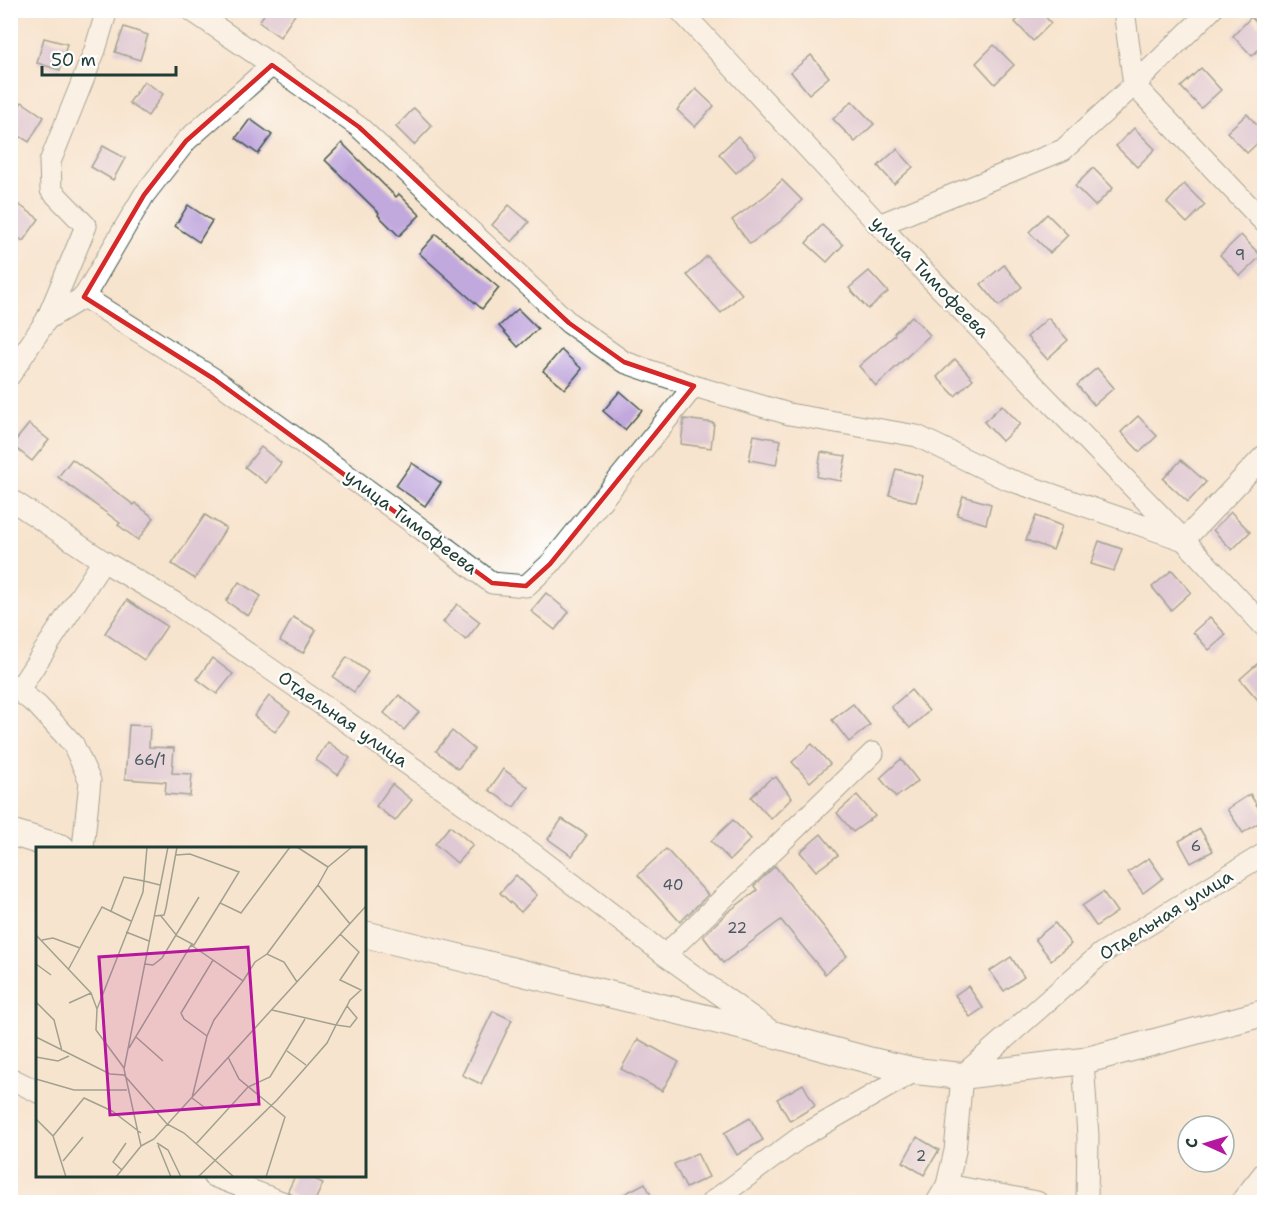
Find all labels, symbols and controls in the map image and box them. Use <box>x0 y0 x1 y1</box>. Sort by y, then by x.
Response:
scale bar <box>42 39 176 77</box>
text: 50 m <box>51 48 96 72</box>
street label: улица Тимофеева <box>865 211 995 343</box>
house number: 9 <box>1235 245 1245 265</box>
street label: улица Тимофеева <box>339 464 483 580</box>
street label: Отдельная улица <box>273 665 413 773</box>
house number: 66/1 <box>134 750 166 770</box>
house number: 6 <box>1191 836 1201 856</box>
inset map <box>36 847 366 1177</box>
street label: Отдельная улица <box>1095 864 1237 966</box>
house number: 40 <box>663 875 683 895</box>
house number: 22 <box>727 918 747 938</box>
north arrow <box>1176 1114 1236 1174</box>
text: С <box>1181 1137 1202 1149</box>
house number: 2 <box>916 1146 926 1166</box>

